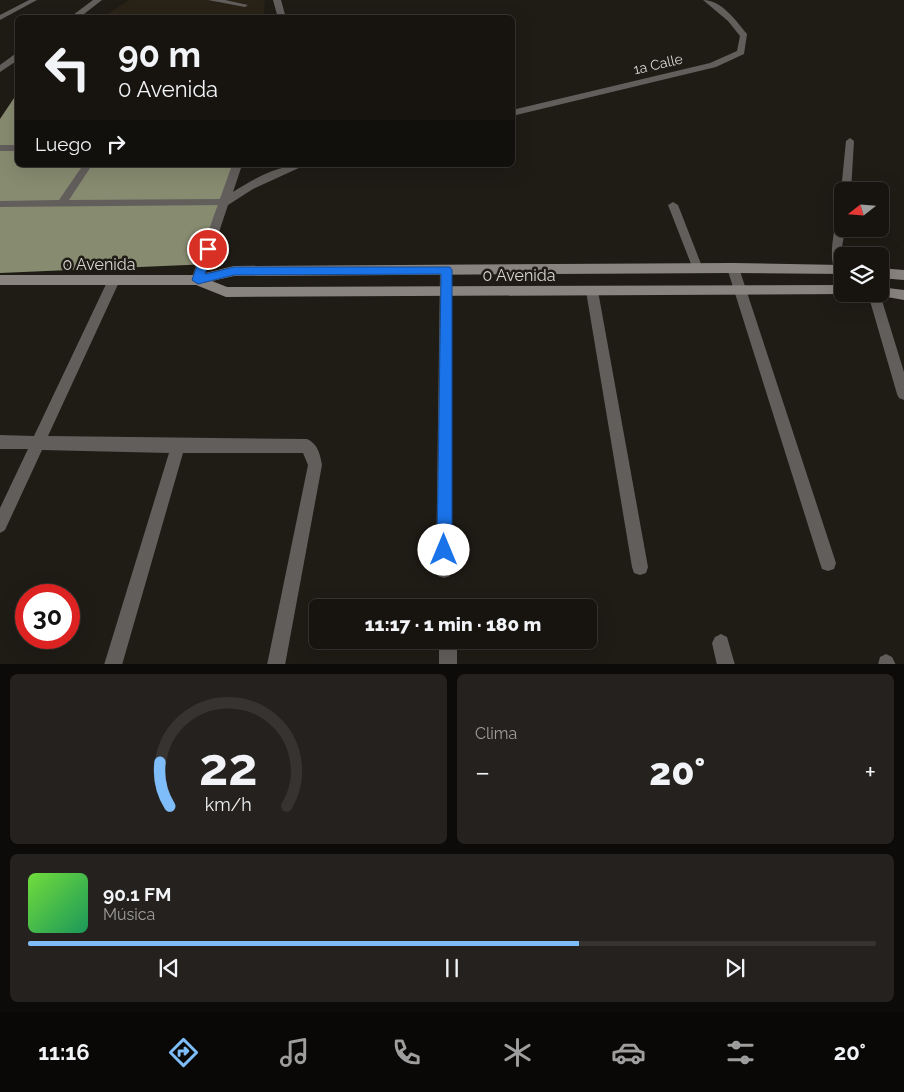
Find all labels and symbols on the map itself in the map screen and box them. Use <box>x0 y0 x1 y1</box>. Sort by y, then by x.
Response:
street label: 1a Calle <box>632 51 684 77</box>
north arrow <box>834 182 889 238</box>
pin <box>187 228 229 270</box>
street label: 0 Avenida <box>63 255 135 274</box>
street label: 0 Avenida <box>483 266 555 285</box>
position arrow <box>417 523 469 575</box>
speed limit sign: 30 <box>15 584 80 649</box>

